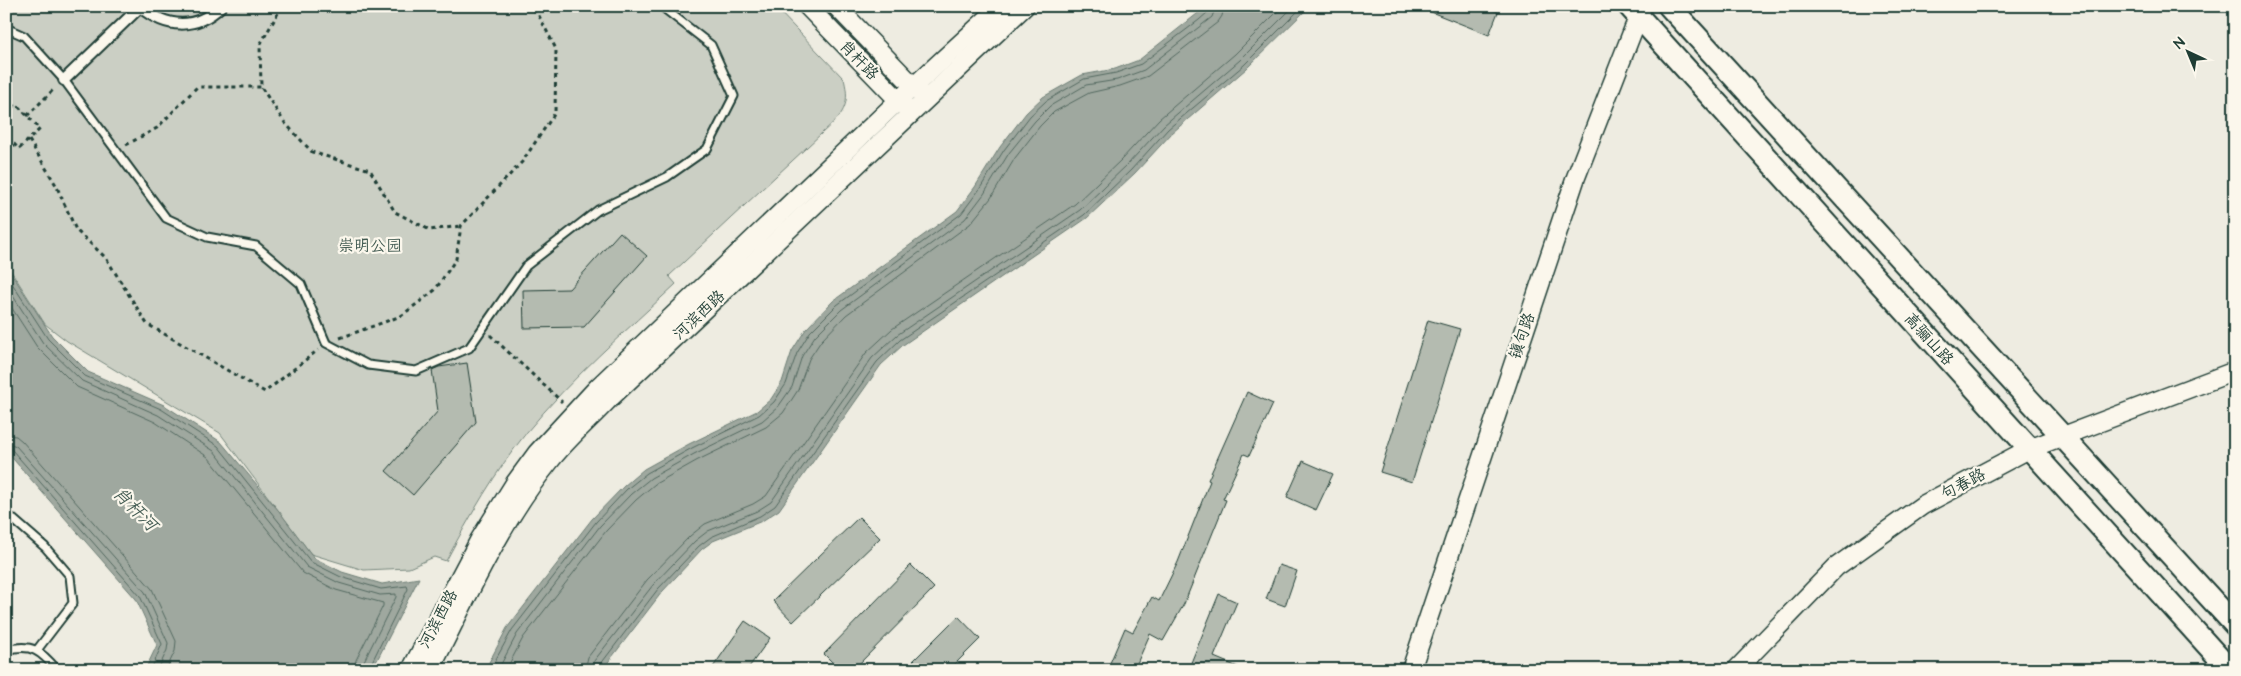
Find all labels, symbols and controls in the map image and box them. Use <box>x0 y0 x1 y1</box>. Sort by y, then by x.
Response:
north arrow <box>2164 28 2214 78</box>
text: N <box>2170 33 2190 54</box>
street label: 肖杆路 <box>834 35 884 85</box>
park label: 崇明公园 <box>338 235 402 257</box>
street label: 河滨西路 <box>668 285 730 345</box>
street label: 高骊山路 <box>1899 308 1959 370</box>
street label: 镇句路 <box>1504 310 1540 362</box>
street label: 句春路 <box>1937 463 1989 505</box>
water label: 肖杆河 <box>107 481 165 539</box>
street label: 河滨西路 <box>413 586 463 652</box>

